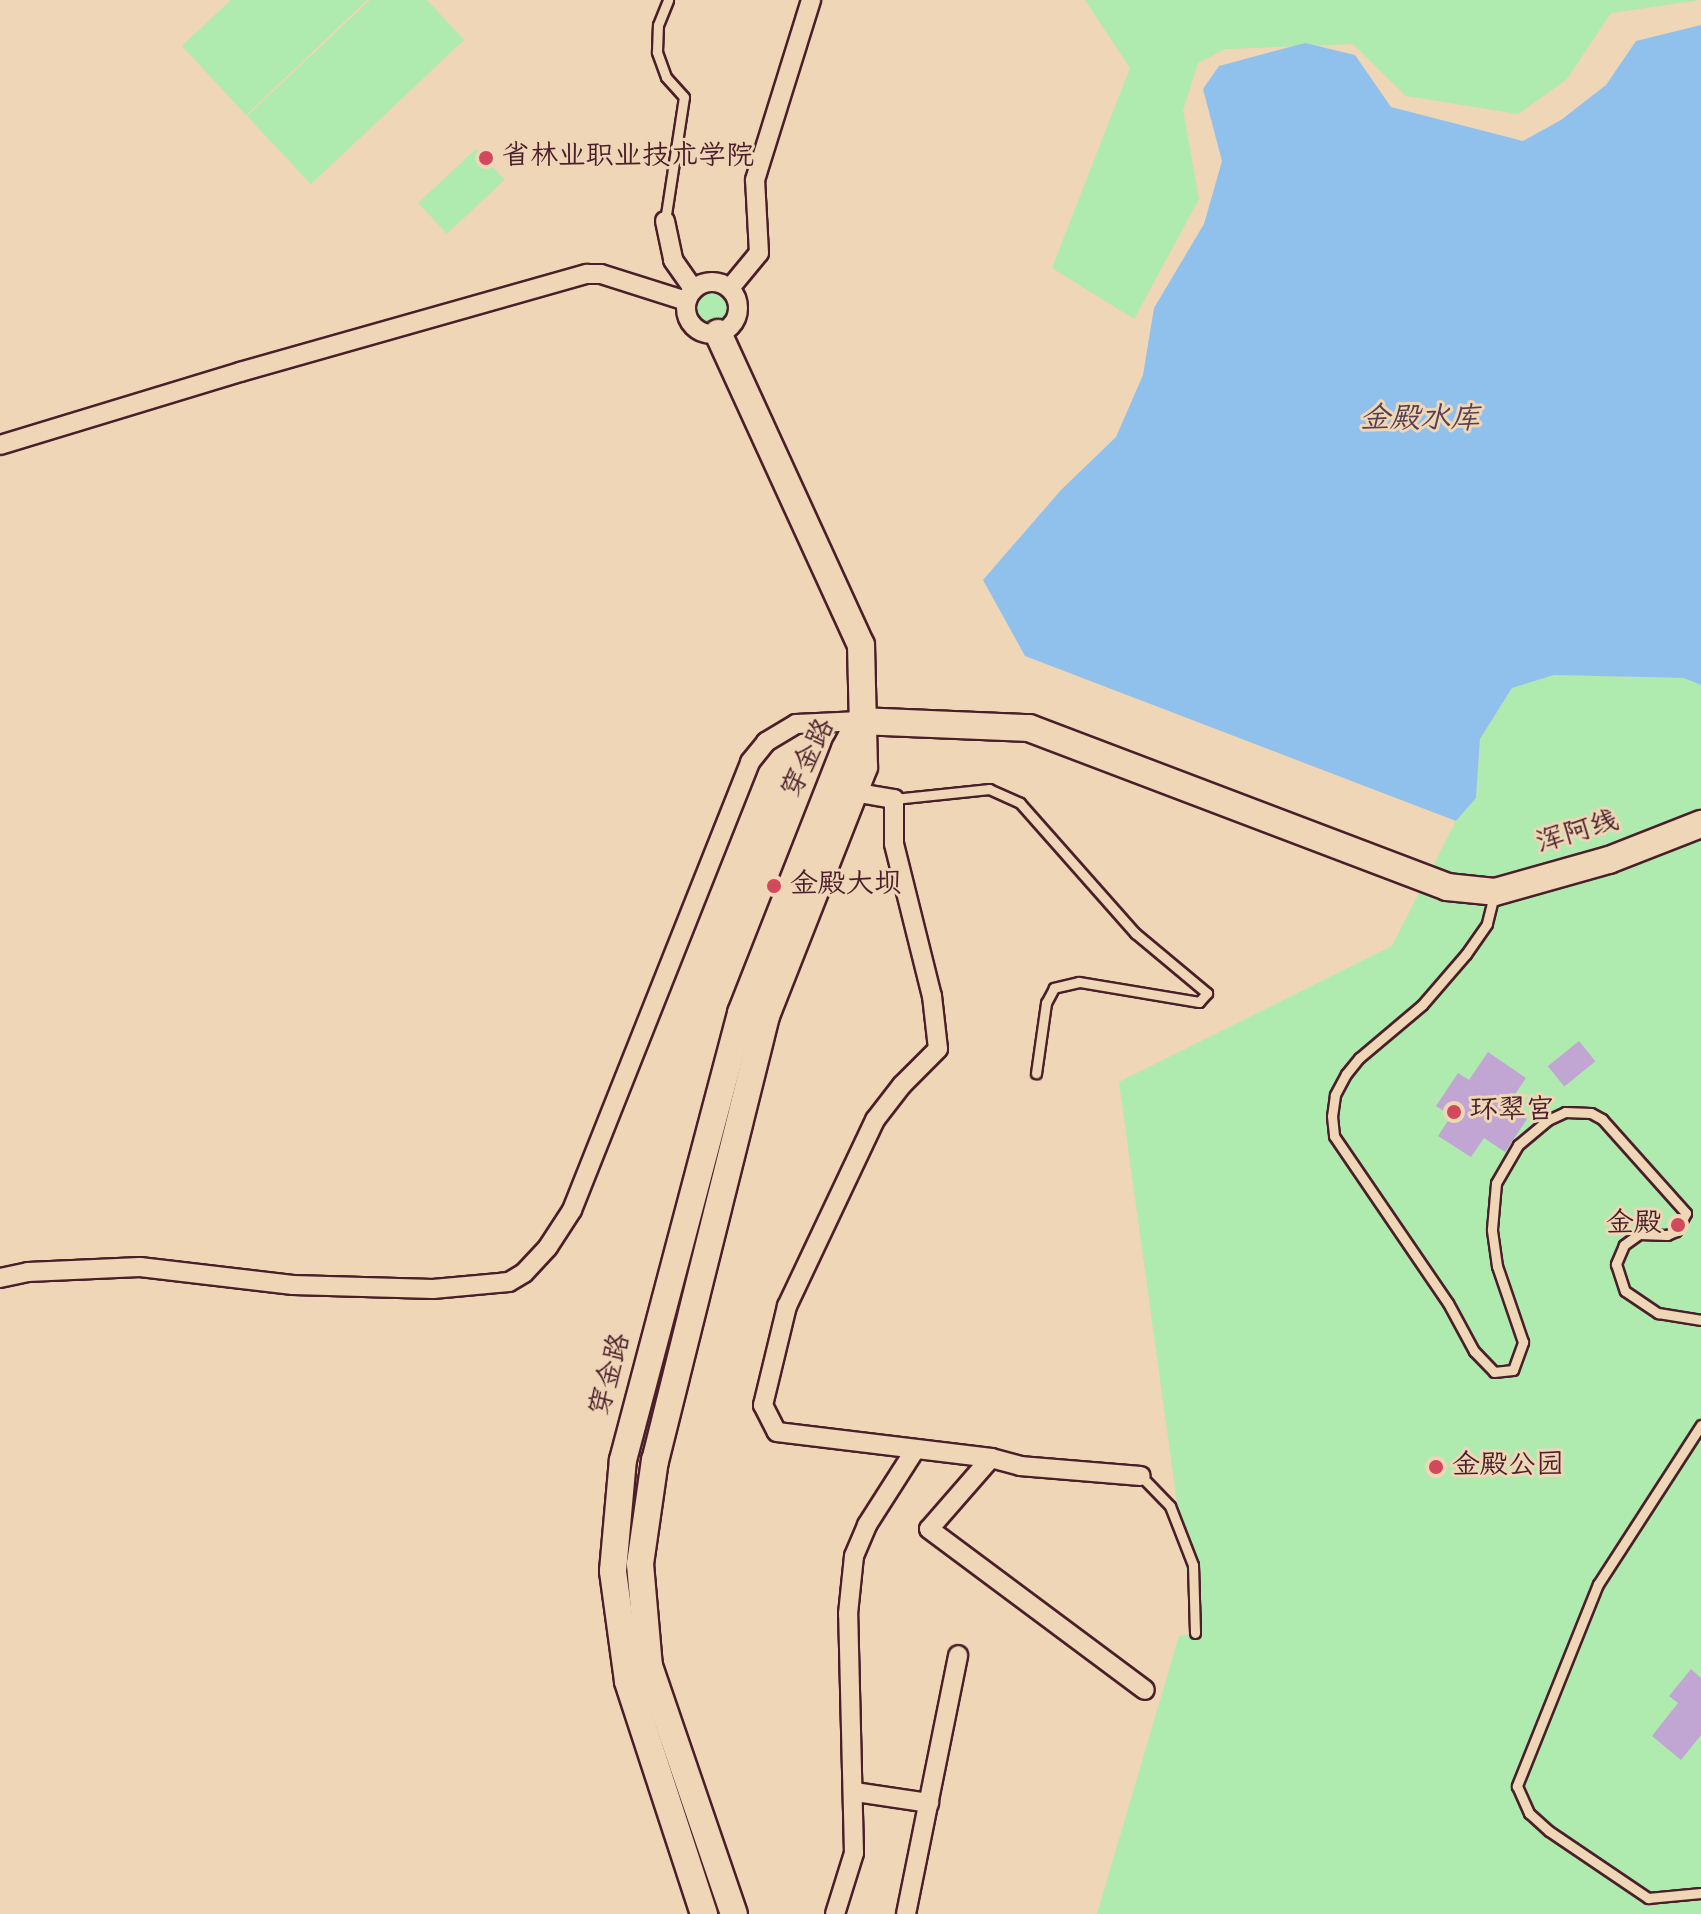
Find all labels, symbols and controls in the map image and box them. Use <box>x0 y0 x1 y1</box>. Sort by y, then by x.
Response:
place label: 省林业职业技术学院 <box>502 141 754 175</box>
marker: 省林业职业技术学院 <box>477 149 495 167</box>
water label: 金殿水库 <box>1360 402 1480 438</box>
street label: 穿金路 <box>776 714 844 804</box>
street label: 浑阿线 <box>1533 806 1623 862</box>
place label: 金殿大坝 <box>790 869 902 903</box>
marker: 金殿大坝 <box>765 877 783 895</box>
place label: 环翠宫 <box>1470 1095 1554 1129</box>
marker: 环翠宫 <box>1445 1103 1463 1121</box>
place label: 金殿 <box>1606 1208 1662 1242</box>
marker: 金殿 <box>1669 1216 1687 1234</box>
street label: 穿金路 <box>585 1330 639 1420</box>
place label: 金殿公园 <box>1452 1450 1564 1484</box>
marker: 金殿公园 <box>1427 1458 1445 1476</box>

